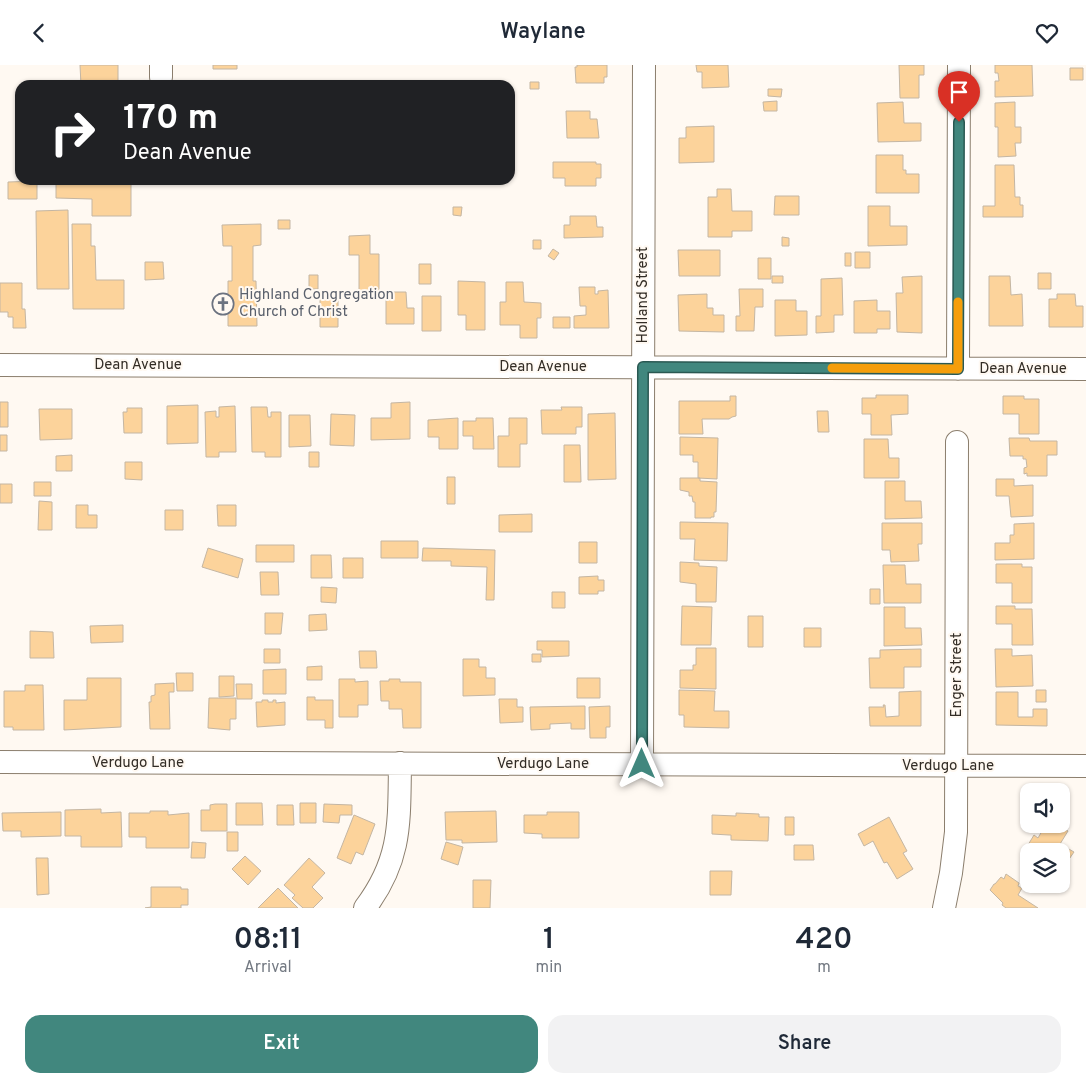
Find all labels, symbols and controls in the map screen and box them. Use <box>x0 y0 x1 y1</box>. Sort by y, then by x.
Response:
icon: back <box>25 19 53 47</box>
text: Waylane <box>500 19 586 46</box>
icon: heart <box>1033 19 1061 47</box>
pin <box>938 71 980 122</box>
icon: arrive <box>945 78 973 106</box>
text: 170 m <box>123 97 218 141</box>
icon: right <box>40 100 105 165</box>
text: Dean Avenue <box>123 140 252 167</box>
street label: Holland Street <box>634 247 653 343</box>
place label: Highland Congregation Church of Christ <box>239 286 394 322</box>
church icon: Highland Congregation Church of Christ <box>211 292 235 316</box>
street label: Dean Avenue <box>94 356 182 375</box>
street label: Dean Avenue <box>499 358 587 377</box>
street label: Dean Avenue <box>979 360 1067 379</box>
street label: Enger Street <box>948 633 967 717</box>
position arrow <box>615 737 667 789</box>
street label: Verdugo Lane <box>92 754 184 773</box>
street label: Verdugo Lane <box>497 755 589 774</box>
street label: Verdugo Lane <box>902 757 994 776</box>
map controls <box>1020 783 1070 893</box>
button: sound <box>1020 783 1070 833</box>
button: layers <box>1020 843 1070 893</box>
text: 08:11 <box>233 922 302 959</box>
text: 1 <box>543 922 555 959</box>
text: 420 <box>796 922 853 959</box>
text: Arrival <box>244 958 292 978</box>
text: min <box>536 958 562 978</box>
text: m <box>817 958 831 978</box>
button: Exit <box>25 1015 538 1073</box>
button: Share <box>548 1015 1061 1073</box>

